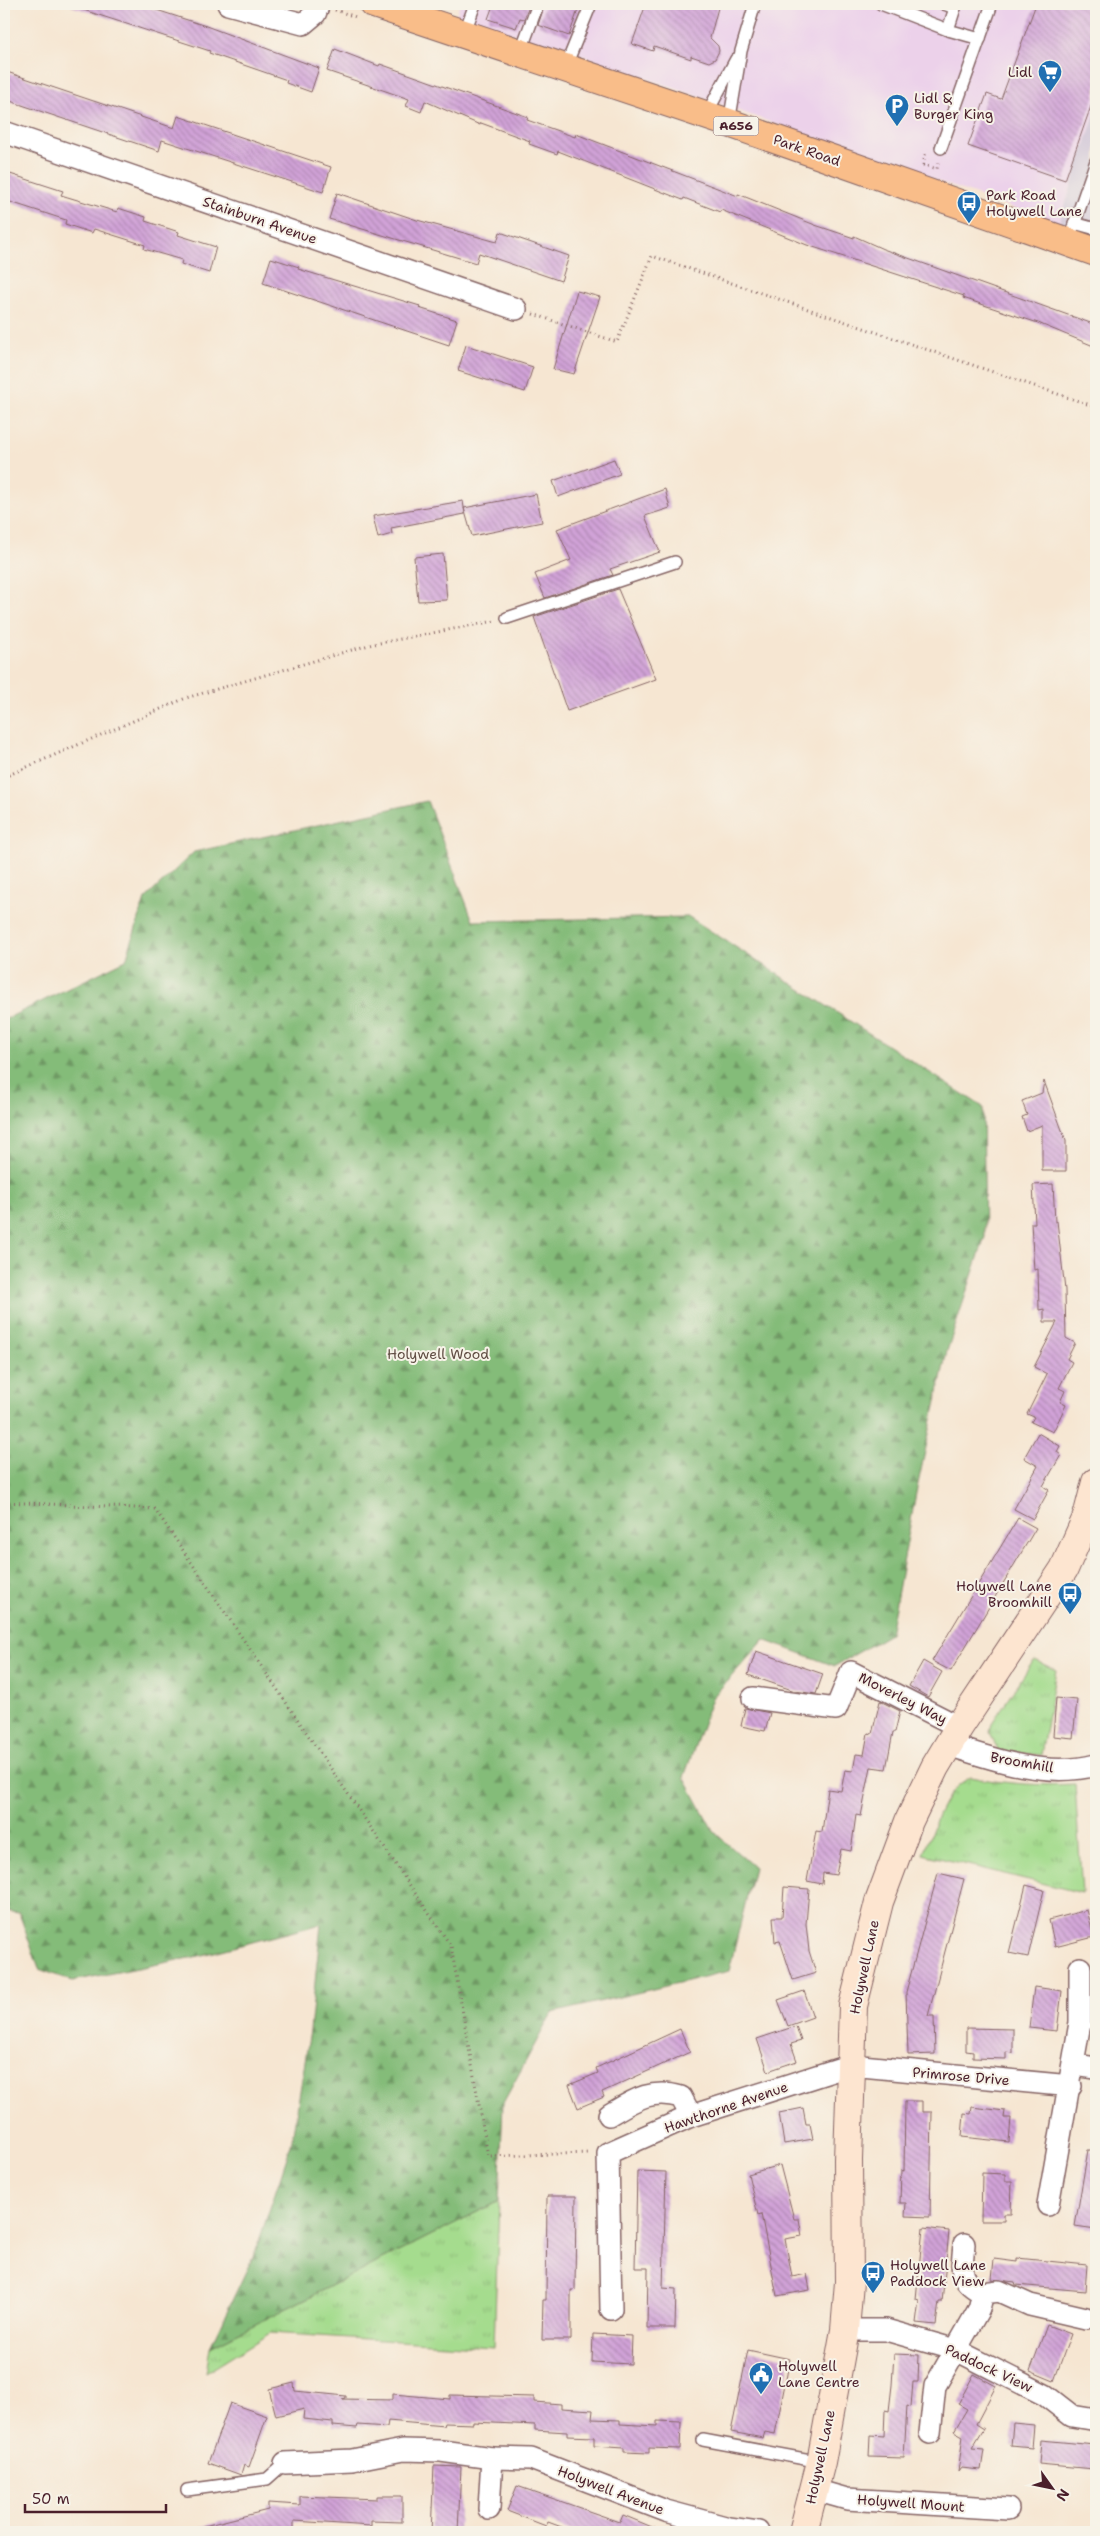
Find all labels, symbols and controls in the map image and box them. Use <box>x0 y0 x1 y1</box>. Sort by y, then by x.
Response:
supermarket icon: Lidl <box>1037 59 1063 93</box>
place label: Lidl <box>1008 63 1033 81</box>
place label: Lidl & Burger King <box>914 89 993 123</box>
parking icon: Lidl & Burger King <box>884 93 910 127</box>
road number: A656 <box>714 116 758 136</box>
street label: Park Road <box>771 130 843 170</box>
place label: Park Road Holywell Lane <box>986 186 1082 220</box>
bus stop icon: Park Road Holywell Lane <box>956 190 982 224</box>
street label: Stainburn Avenue <box>201 192 320 248</box>
park label: Holywell Wood <box>387 1345 489 1363</box>
place label: Holywell Lane Broomhill <box>956 1577 1053 1611</box>
bus stop icon: Holywell Lane Broomhill <box>1057 1581 1083 1615</box>
street label: Moverley Way <box>856 1668 950 1728</box>
street label: Broomhill <box>989 1748 1056 1777</box>
street label: Holywell Lane <box>845 1918 883 2016</box>
street label: Primrose Drive <box>912 2063 1010 2089</box>
street label: Hawthorne Avenue <box>662 2077 790 2137</box>
place label: Holywell Lane Paddock View <box>890 2256 986 2290</box>
bus stop icon: Holywell Lane Paddock View <box>860 2260 886 2294</box>
street label: Paddock View <box>942 2340 1036 2396</box>
place label: Holywell Lane Centre <box>778 2357 860 2391</box>
public building icon: Holywell Lane Centre <box>748 2361 774 2395</box>
street label: Holywell Lane <box>801 2408 839 2506</box>
street label: Holywell Avenue <box>555 2461 667 2519</box>
north arrow <box>1028 2464 1078 2514</box>
scale bar <box>25 2481 166 2513</box>
text: N <box>1052 2486 1073 2505</box>
text: 50 m <box>32 2489 70 2509</box>
street label: Holywell Mount <box>857 2490 965 2516</box>

